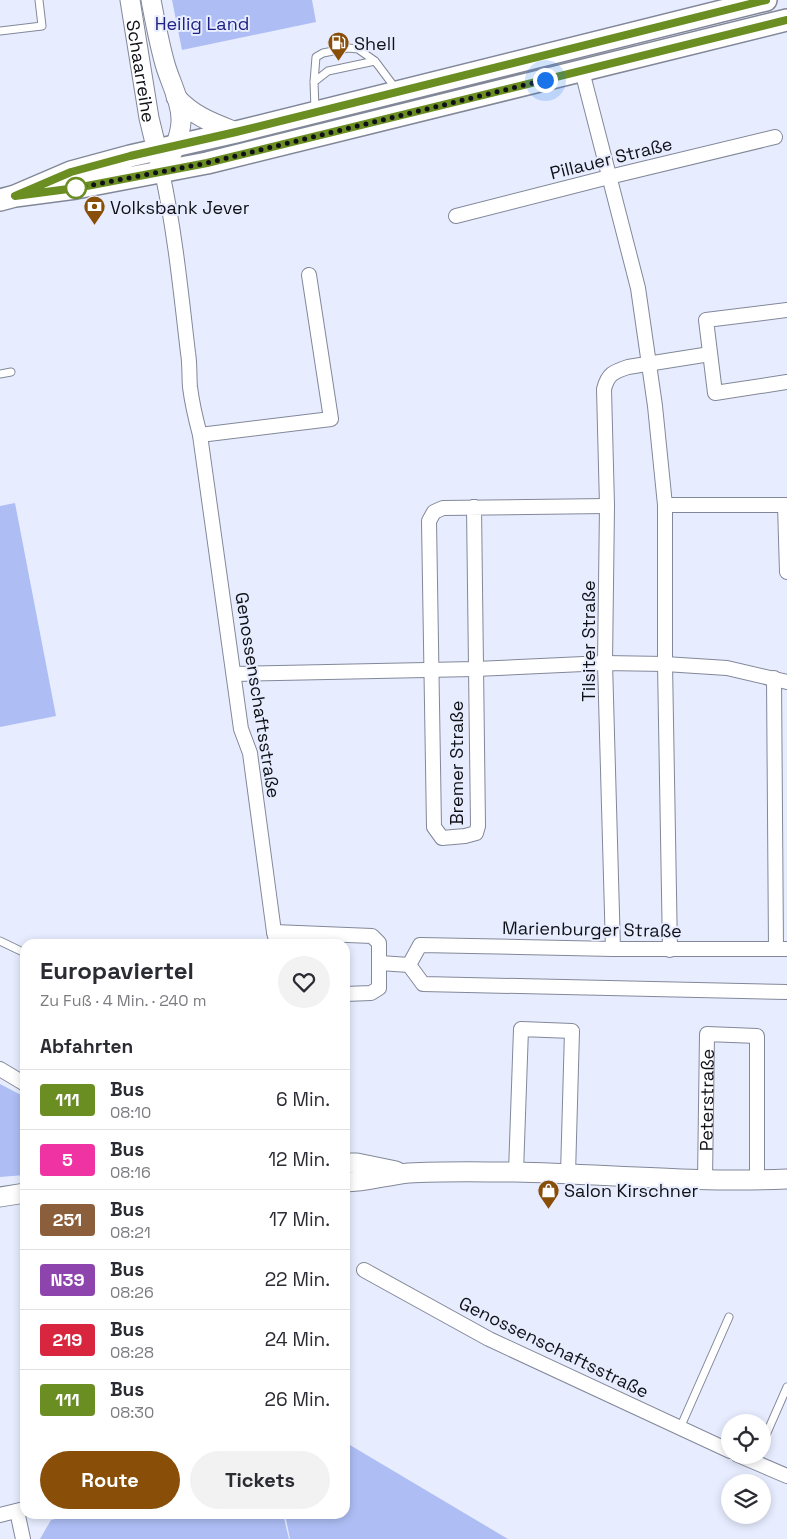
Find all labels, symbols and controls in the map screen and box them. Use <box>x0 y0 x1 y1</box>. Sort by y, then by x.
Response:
park label: Heilig Land <box>155 12 249 35</box>
street label: Schaarreihe <box>122 18 161 124</box>
fuel station icon: Shell <box>326 31 350 62</box>
place label: Shell <box>354 32 396 55</box>
your location <box>533 68 558 93</box>
street label: Pillauer Straße <box>547 132 675 184</box>
unlabelled marker <box>65 177 87 199</box>
bank icon: Volksbank Jever <box>82 195 106 226</box>
place label: Volksbank Jever <box>110 196 250 219</box>
street label: Tilsiter Straße <box>577 580 600 702</box>
street label: Genossenschaftsstraße <box>230 590 286 800</box>
street label: Bremer Straße <box>445 701 468 825</box>
street label: Marienburger Straße <box>502 916 682 942</box>
text: Europaviertel <box>40 955 194 986</box>
button: heart <box>278 956 330 1008</box>
text: Zu Fuß · 4 Min. · 240 m <box>40 990 206 1011</box>
text: Abfahrten <box>40 1034 133 1059</box>
street label: Peterstraße <box>694 1049 718 1151</box>
text: Bus <box>110 1077 144 1102</box>
text: 6 Min. <box>276 1087 330 1112</box>
text: 111 <box>55 1088 80 1111</box>
text: 08:10 <box>110 1102 151 1123</box>
text: Bus <box>110 1137 144 1162</box>
text: 12 Min. <box>268 1147 330 1172</box>
text: 5 <box>62 1148 73 1171</box>
text: 08:16 <box>110 1162 151 1183</box>
shop icon: Salon Kirschner <box>536 1178 560 1209</box>
place label: Salon Kirschner <box>564 1179 699 1202</box>
text: Bus <box>110 1197 144 1222</box>
text: 17 Min. <box>269 1207 330 1232</box>
text: 251 <box>53 1208 82 1231</box>
text: 08:21 <box>110 1222 151 1243</box>
text: Bus <box>110 1257 144 1282</box>
text: 22 Min. <box>265 1267 330 1292</box>
text: N39 <box>50 1268 85 1291</box>
text: 08:26 <box>110 1282 154 1303</box>
street label: Genossenschaftsstraße <box>455 1291 653 1403</box>
text: Bus <box>110 1317 144 1342</box>
text: 24 Min. <box>265 1327 330 1352</box>
text: 219 <box>53 1328 82 1351</box>
text: 08:28 <box>110 1342 154 1363</box>
text: Bus <box>110 1377 144 1402</box>
text: 26 Min. <box>264 1387 330 1412</box>
text: 111 <box>55 1388 80 1411</box>
text: 08:30 <box>110 1402 154 1423</box>
map controls <box>721 1414 771 1524</box>
button: locate <box>721 1414 771 1464</box>
button: Route <box>40 1451 180 1509</box>
button: Tickets <box>190 1451 330 1509</box>
button: layers <box>721 1474 771 1524</box>

